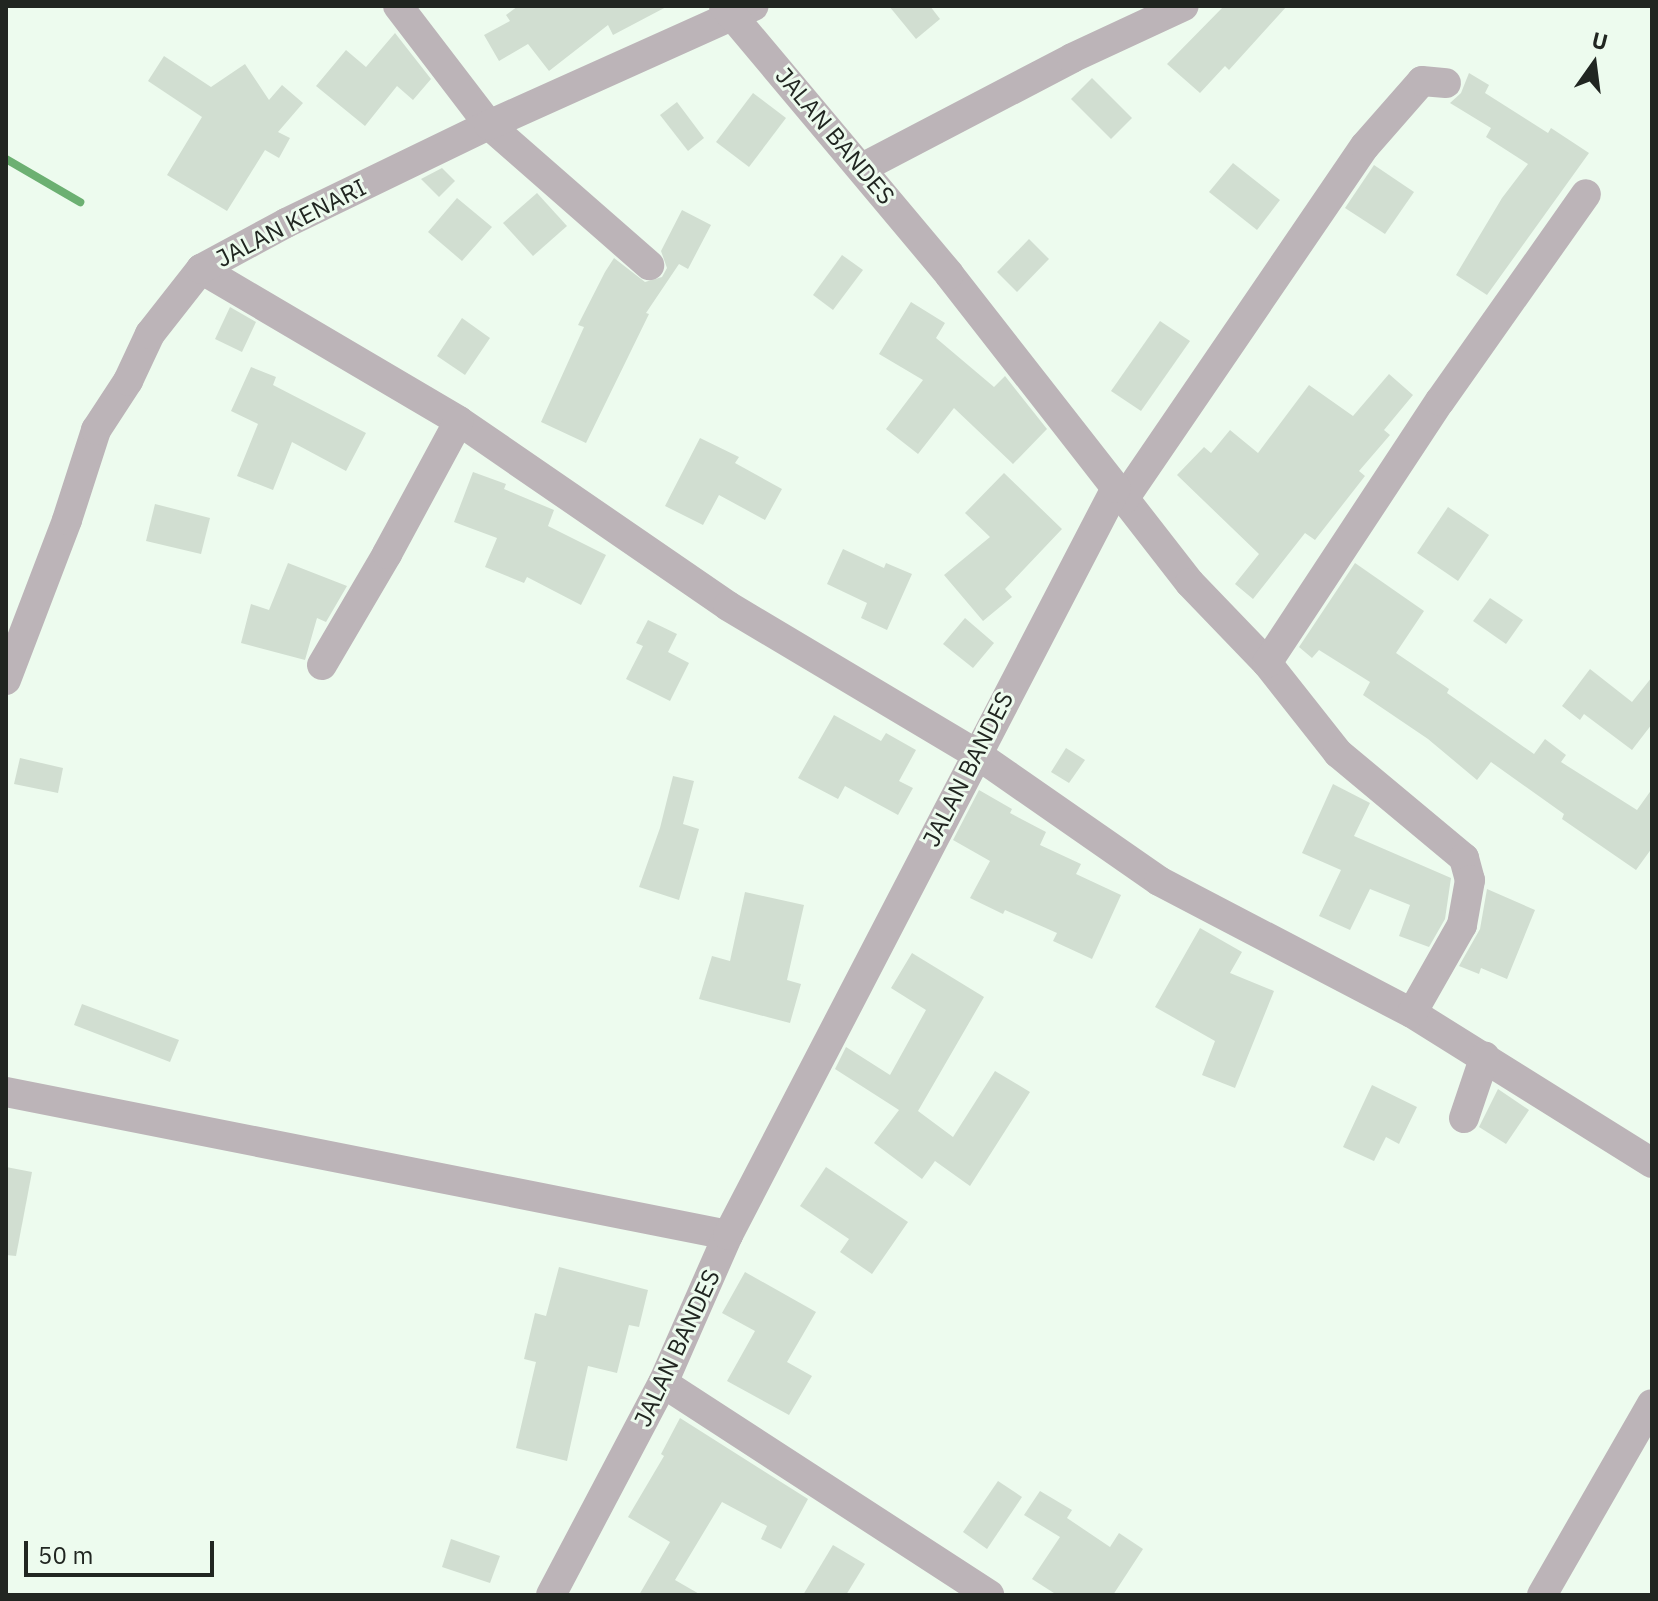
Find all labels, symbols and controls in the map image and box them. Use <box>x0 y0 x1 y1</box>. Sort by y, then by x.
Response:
north arrow <box>1554 24 1634 104</box>
text: U <box>1589 24 1611 56</box>
street label: JALAN BANDES <box>769 62 901 210</box>
street label: JALAN KENARI <box>211 173 371 273</box>
street label: JALAN BANDES <box>917 687 1019 851</box>
street label: JALAN BANDES <box>628 1265 726 1431</box>
scale bar <box>28 1525 218 1575</box>
text: 50 m <box>38 1539 93 1571</box>

